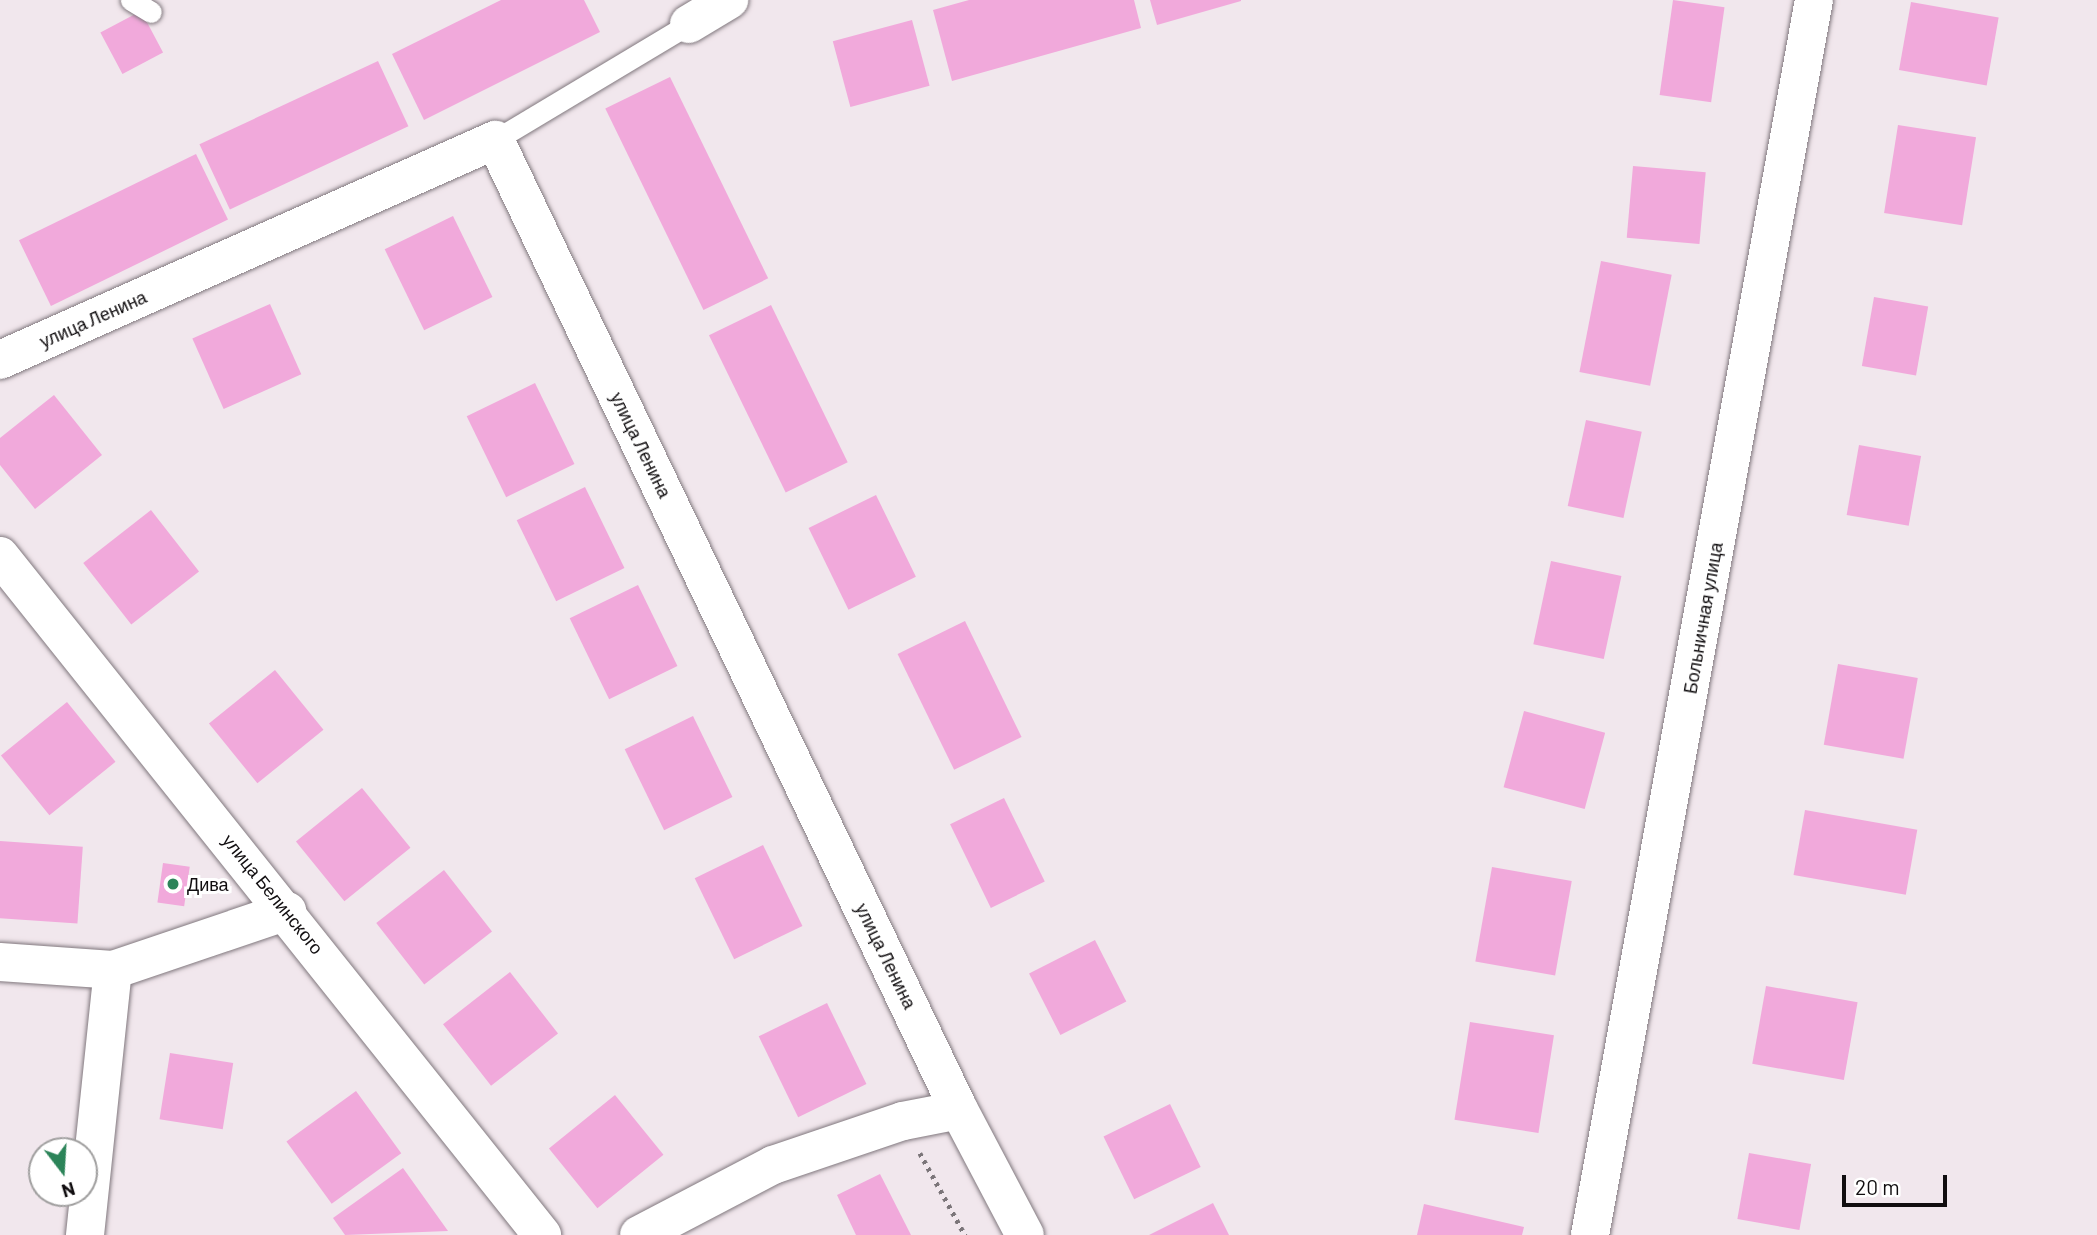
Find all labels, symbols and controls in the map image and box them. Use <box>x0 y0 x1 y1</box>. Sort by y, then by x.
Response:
street label: улица Ленина <box>36 286 150 352</box>
street label: улица Ленина <box>606 389 676 501</box>
street label: Больничная улица <box>1679 541 1727 695</box>
street label: улица Белинского <box>218 830 328 958</box>
place label: Дива <box>187 873 229 895</box>
marker: Дива <box>165 876 181 892</box>
street label: улица Ленина <box>851 900 921 1012</box>
north arrow <box>28 1137 98 1207</box>
scale bar <box>1845 1162 1950 1206</box>
text: 20 m <box>1855 1174 1900 1199</box>
text: N <box>59 1178 78 1203</box>

